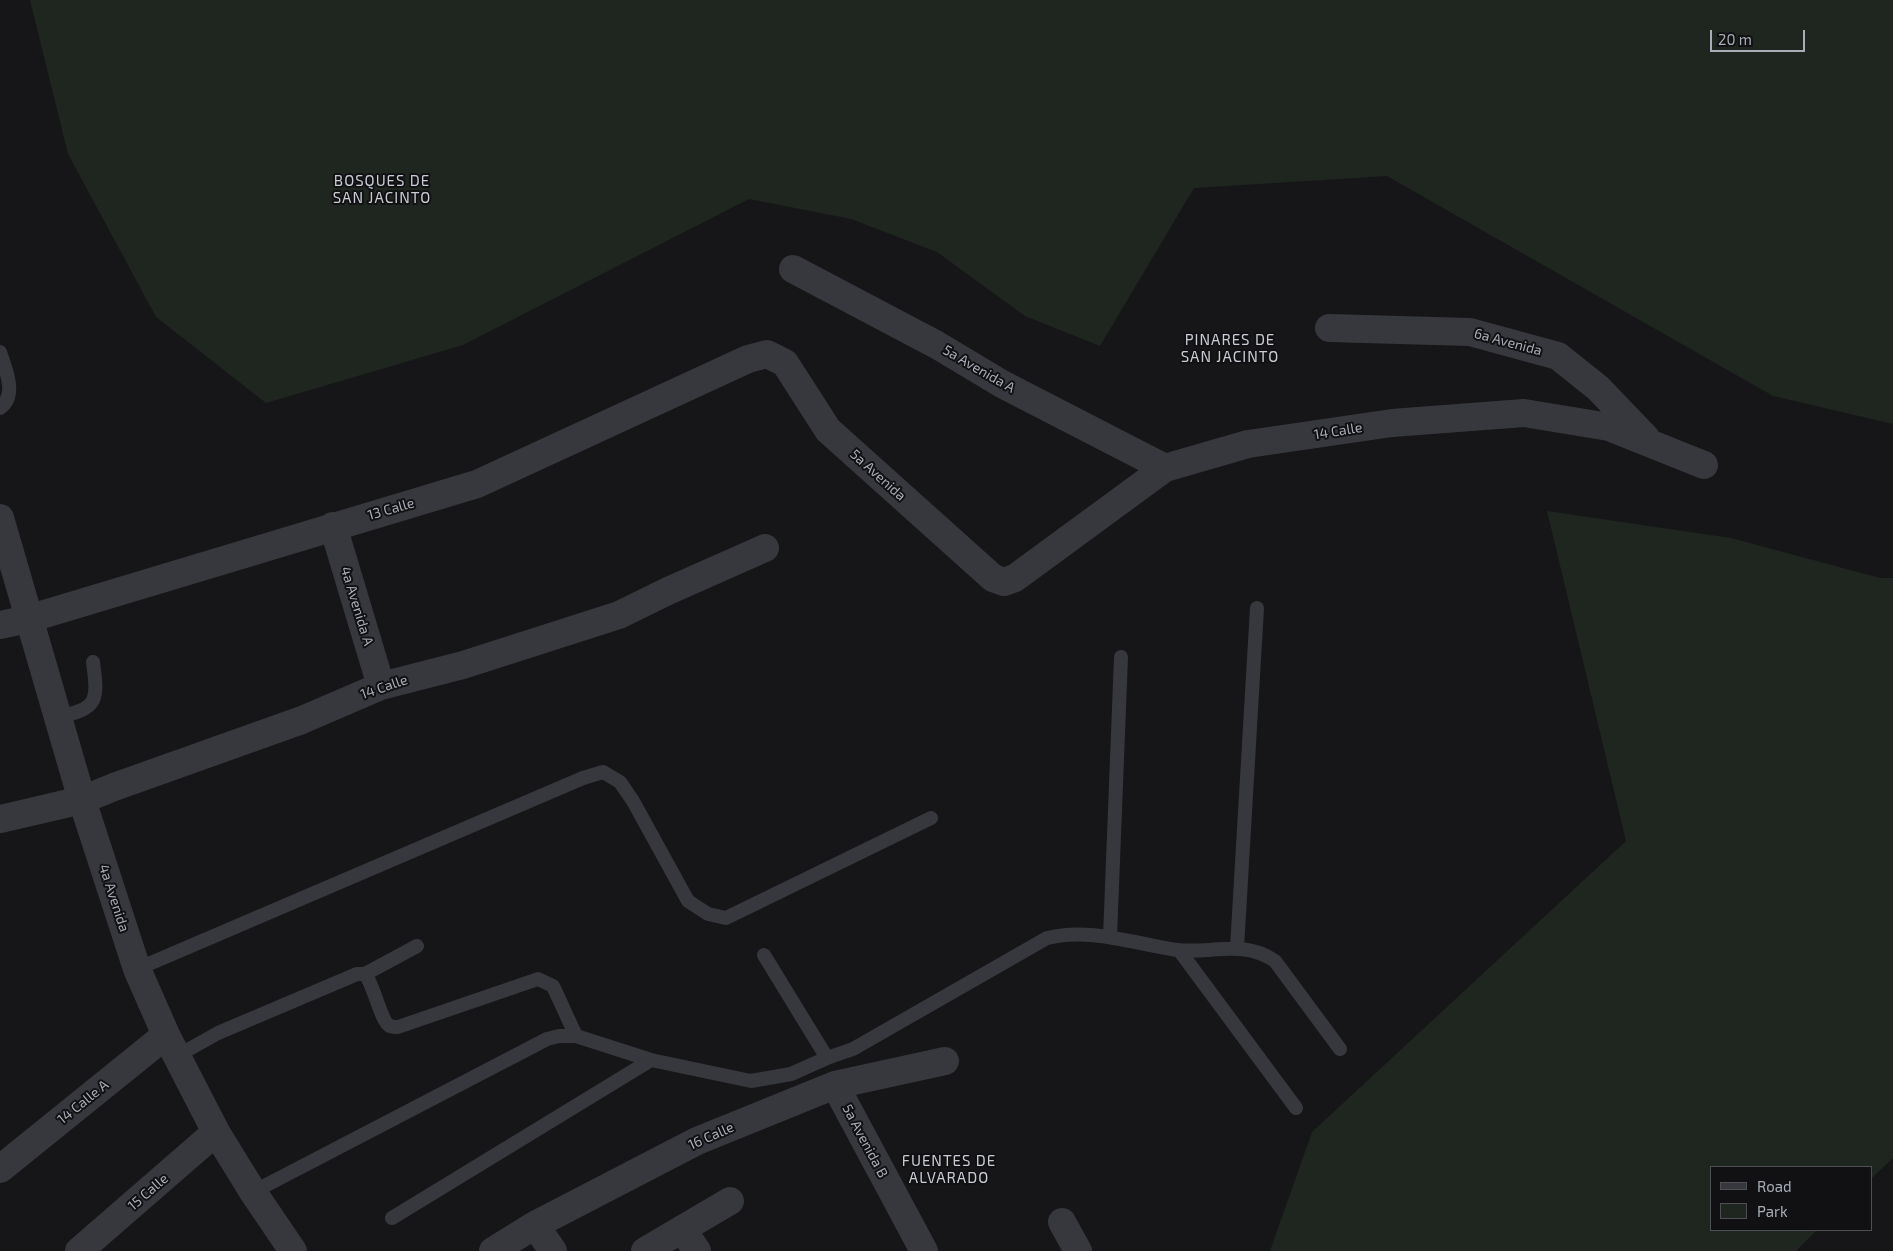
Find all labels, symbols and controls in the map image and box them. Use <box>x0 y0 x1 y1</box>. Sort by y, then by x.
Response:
scale bar <box>1713 20 1808 52</box>
text: 20 m <box>1718 30 1752 48</box>
district label: BOSQUES DE SAN JACINTO <box>331 172 433 207</box>
street label: 6a Avenida <box>1472 325 1544 359</box>
district label: PINARES DE SAN JACINTO <box>1179 331 1281 366</box>
street label: 5a Avenida A <box>940 342 1018 396</box>
street label: 14 Calle <box>1313 419 1363 443</box>
street label: 5a Avenida <box>847 446 909 504</box>
street label: 13 Calle <box>366 494 416 524</box>
street label: 4a Avenida A <box>337 564 377 648</box>
street label: 14 Calle <box>358 671 410 703</box>
street label: 4a Avenida <box>95 862 133 934</box>
street label: 14 Calle A <box>54 1076 112 1128</box>
street label: 5a Avenida B <box>839 1101 891 1181</box>
street label: 16 Calle <box>686 1119 736 1153</box>
district label: FUENTES DE ALVARADO <box>901 1152 997 1187</box>
legend <box>1710 1166 1873 1231</box>
street label: 15 Calle <box>124 1170 172 1214</box>
text: Road <box>1757 1177 1792 1195</box>
text: Park <box>1757 1202 1788 1220</box>

